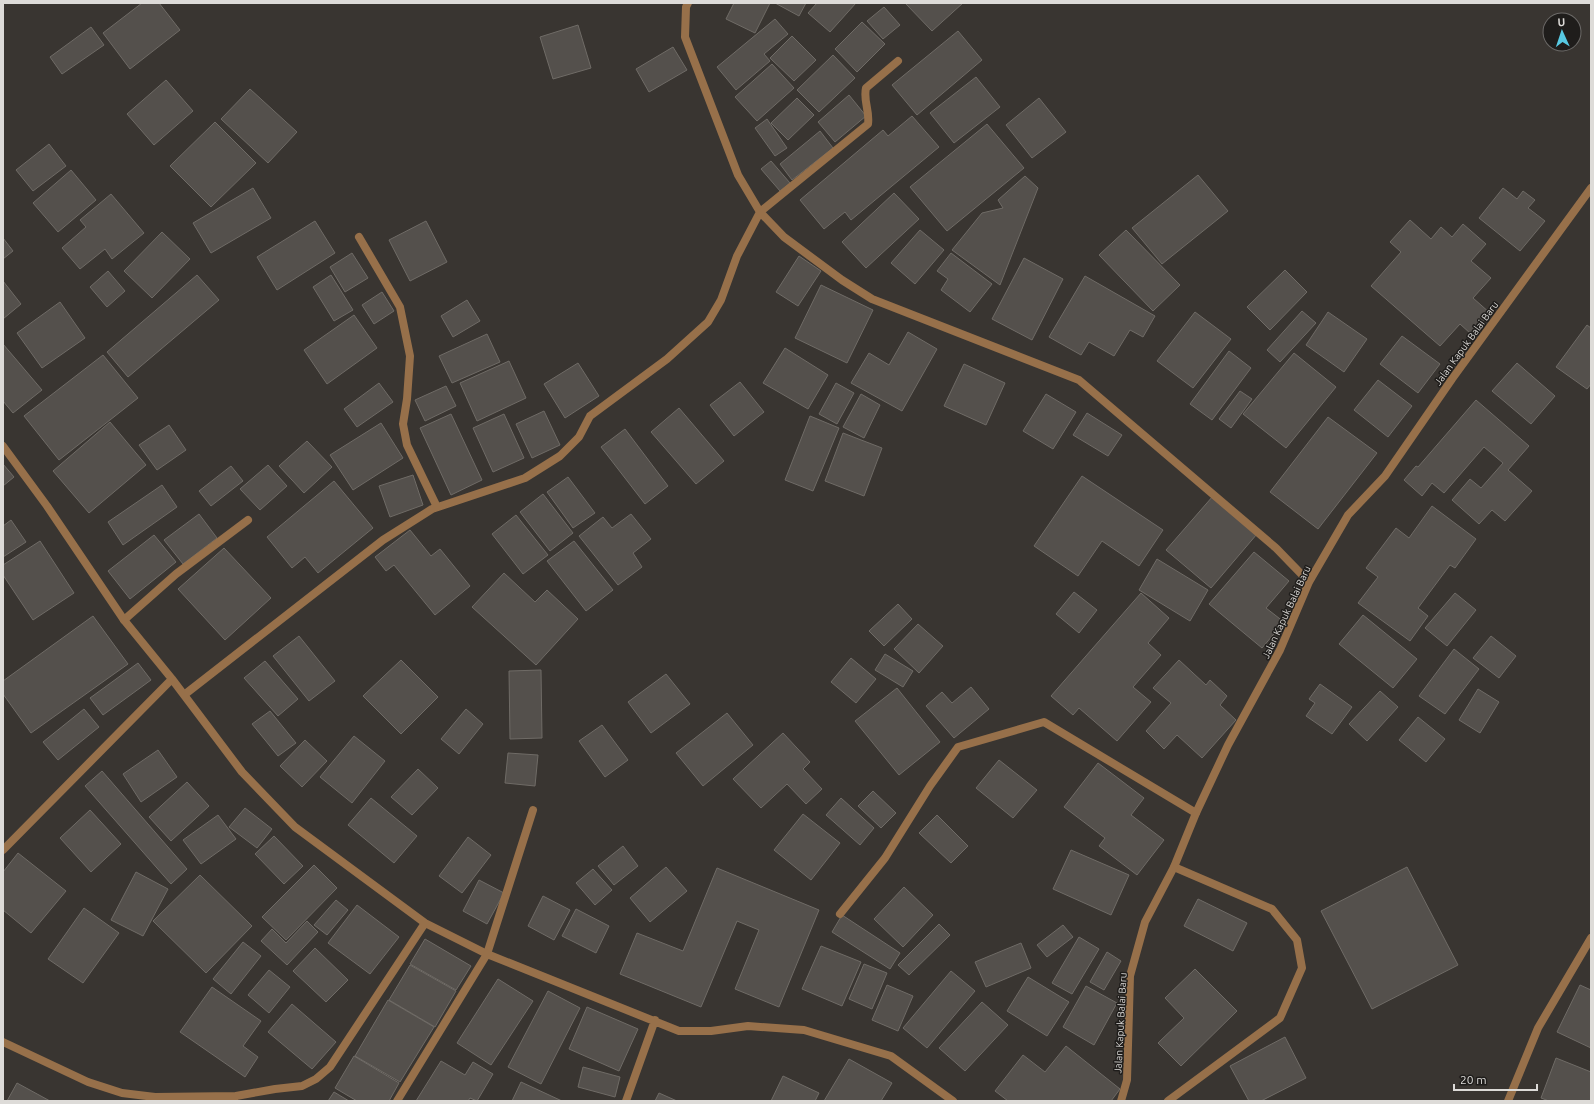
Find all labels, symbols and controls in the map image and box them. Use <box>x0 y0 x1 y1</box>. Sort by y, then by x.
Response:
north arrow <box>1542 12 1582 52</box>
text: U <box>1557 16 1566 28</box>
street label: Jalan Kapuk Balai Baru <box>1432 299 1501 387</box>
street label: Jalan Kapuk Balai Baru <box>1260 564 1313 660</box>
street label: Jalan Kapuk Balai Baru <box>1112 972 1129 1074</box>
scale bar <box>1454 1066 1537 1092</box>
text: 20 m <box>1460 1073 1487 1086</box>

